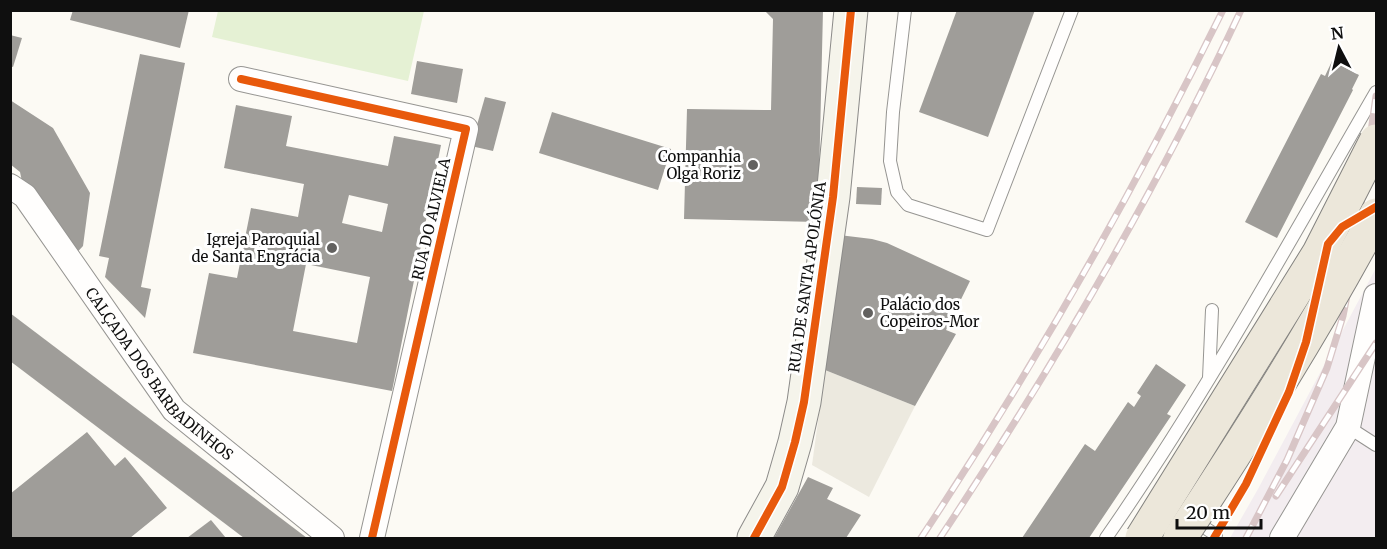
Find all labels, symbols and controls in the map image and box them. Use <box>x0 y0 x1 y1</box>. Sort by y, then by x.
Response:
north arrow <box>1309 18 1369 78</box>
text: N <box>1330 22 1345 44</box>
place label: Companhia Olga Roriz <box>658 147 741 183</box>
street label: RUA DO ALVIELA <box>408 156 454 282</box>
marker: Companhia Olga Roriz <box>746 158 760 172</box>
street label: RUA DE SANTA APOLÓNIA <box>783 180 830 374</box>
place label: Igreja Paroquial de Santa Engrácia <box>191 230 320 266</box>
marker: Igreja Paroquial de Santa Engrácia <box>325 241 339 255</box>
street label: CALÇADA DOS BARBADINHOS <box>82 283 238 464</box>
place label: Palácio dos Copeiros-Mor <box>880 295 980 331</box>
marker: Palácio dos Copeiros-Mor <box>861 306 875 320</box>
scale bar <box>1177 492 1261 530</box>
text: 20 m <box>1186 501 1230 524</box>

